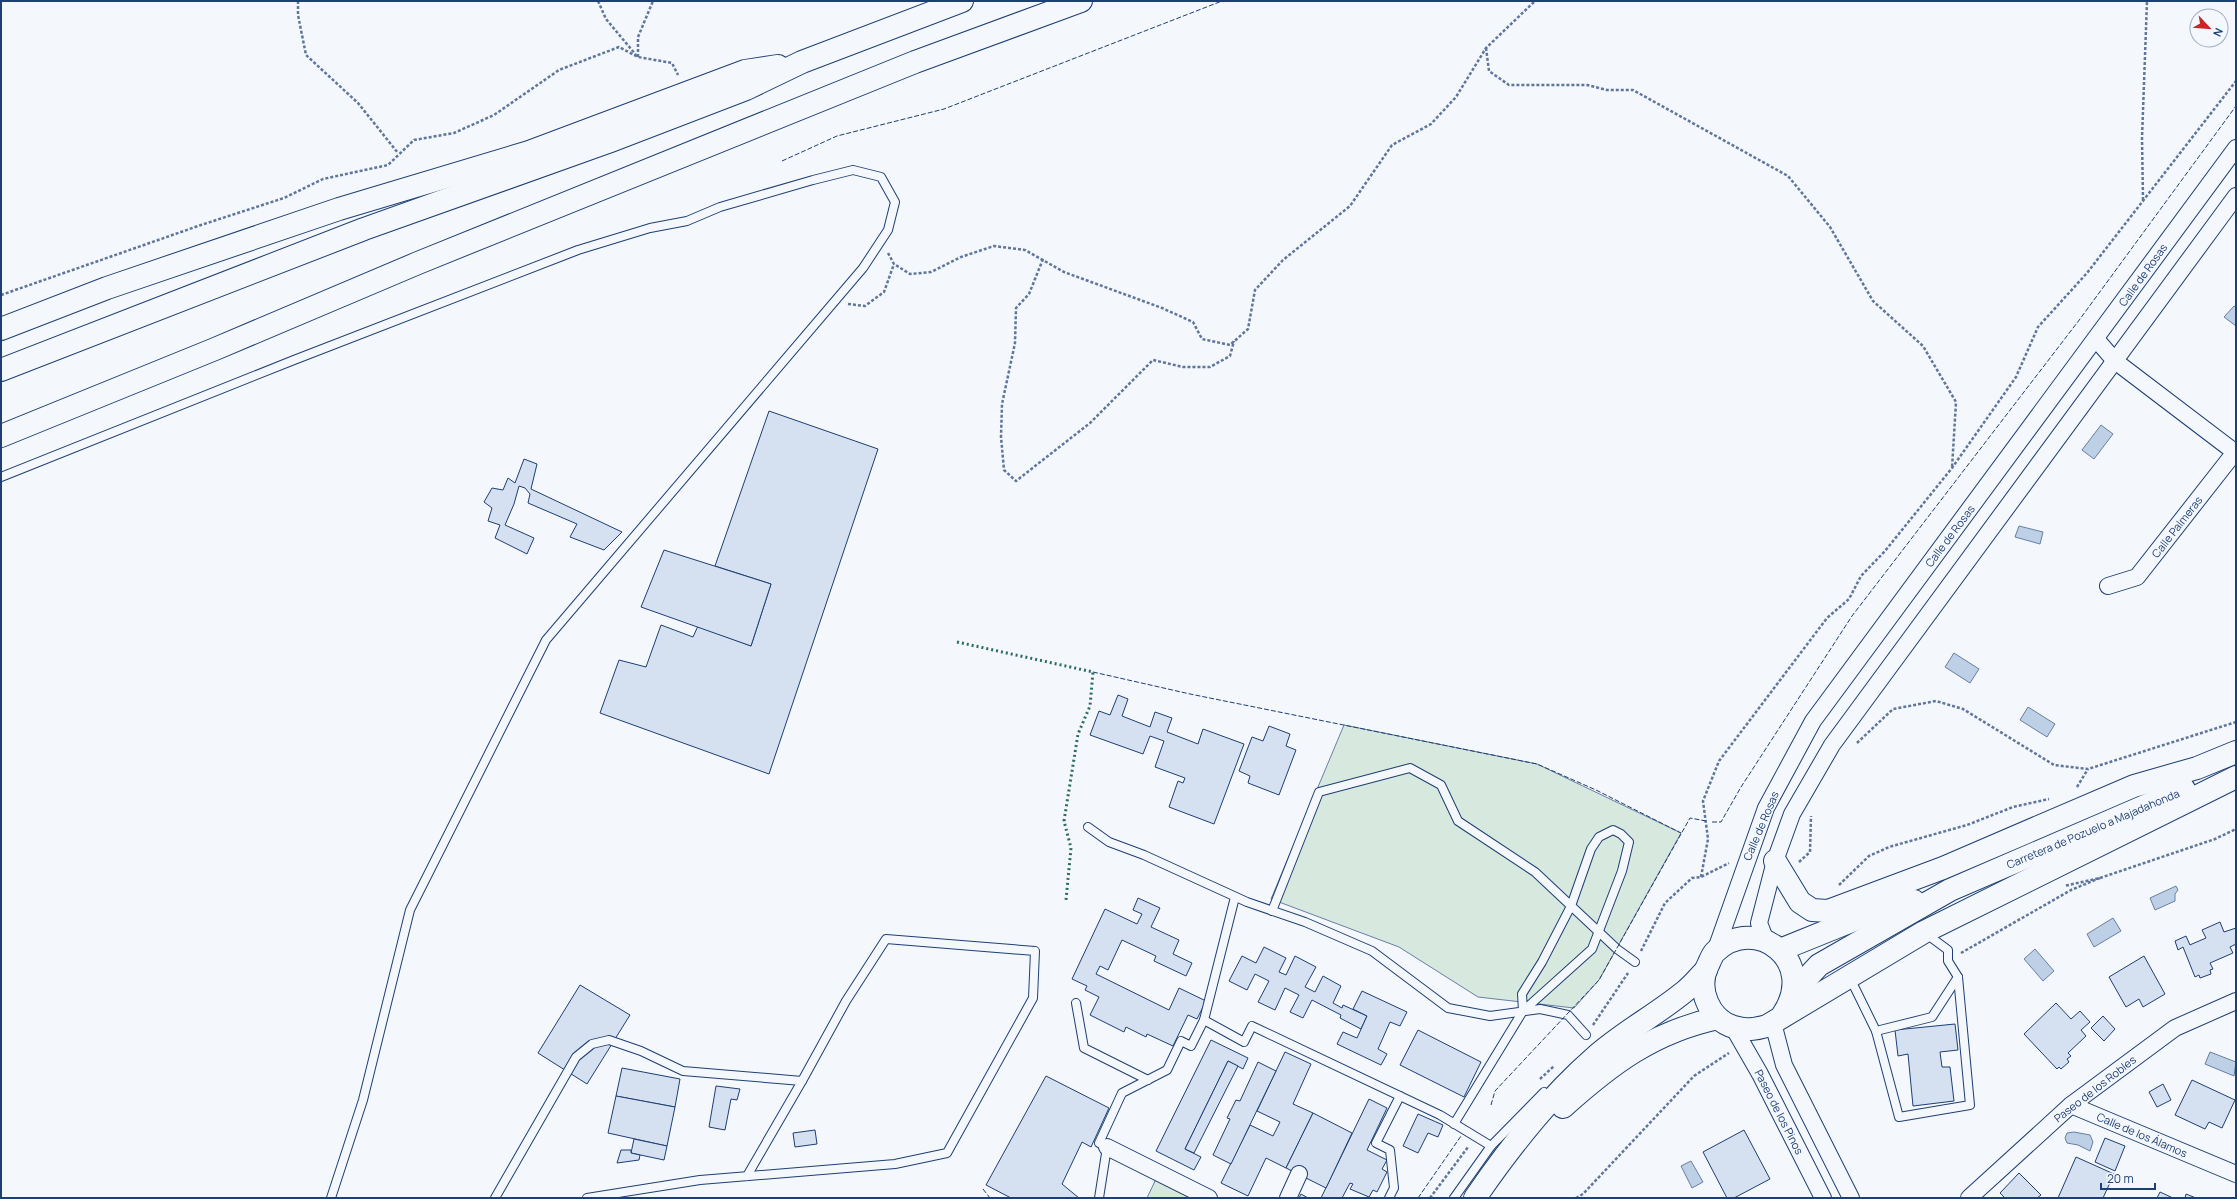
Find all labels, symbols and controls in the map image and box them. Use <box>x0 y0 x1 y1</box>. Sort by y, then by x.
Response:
north arrow <box>2189 8 2229 48</box>
text: N <box>2210 26 2227 40</box>
street label: Calle de Rosas <box>2115 240 2171 309</box>
street label: Calle Palmeras <box>2148 493 2205 561</box>
street label: Calle de Rosas <box>1921 501 1978 570</box>
street label: Carretera de Pozuelo a Majadahonda <box>2004 785 2182 872</box>
street label: Calle de Rosas <box>1739 789 1782 863</box>
street label: Paseo de los Robles <box>2051 1052 2139 1125</box>
street label: Paseo de los Pinos <box>1752 1067 1807 1157</box>
street label: Calle de los Álamos <box>2095 1109 2190 1160</box>
scale bar <box>2101 1165 2155 1191</box>
text: 20 m <box>2107 1170 2134 1187</box>

